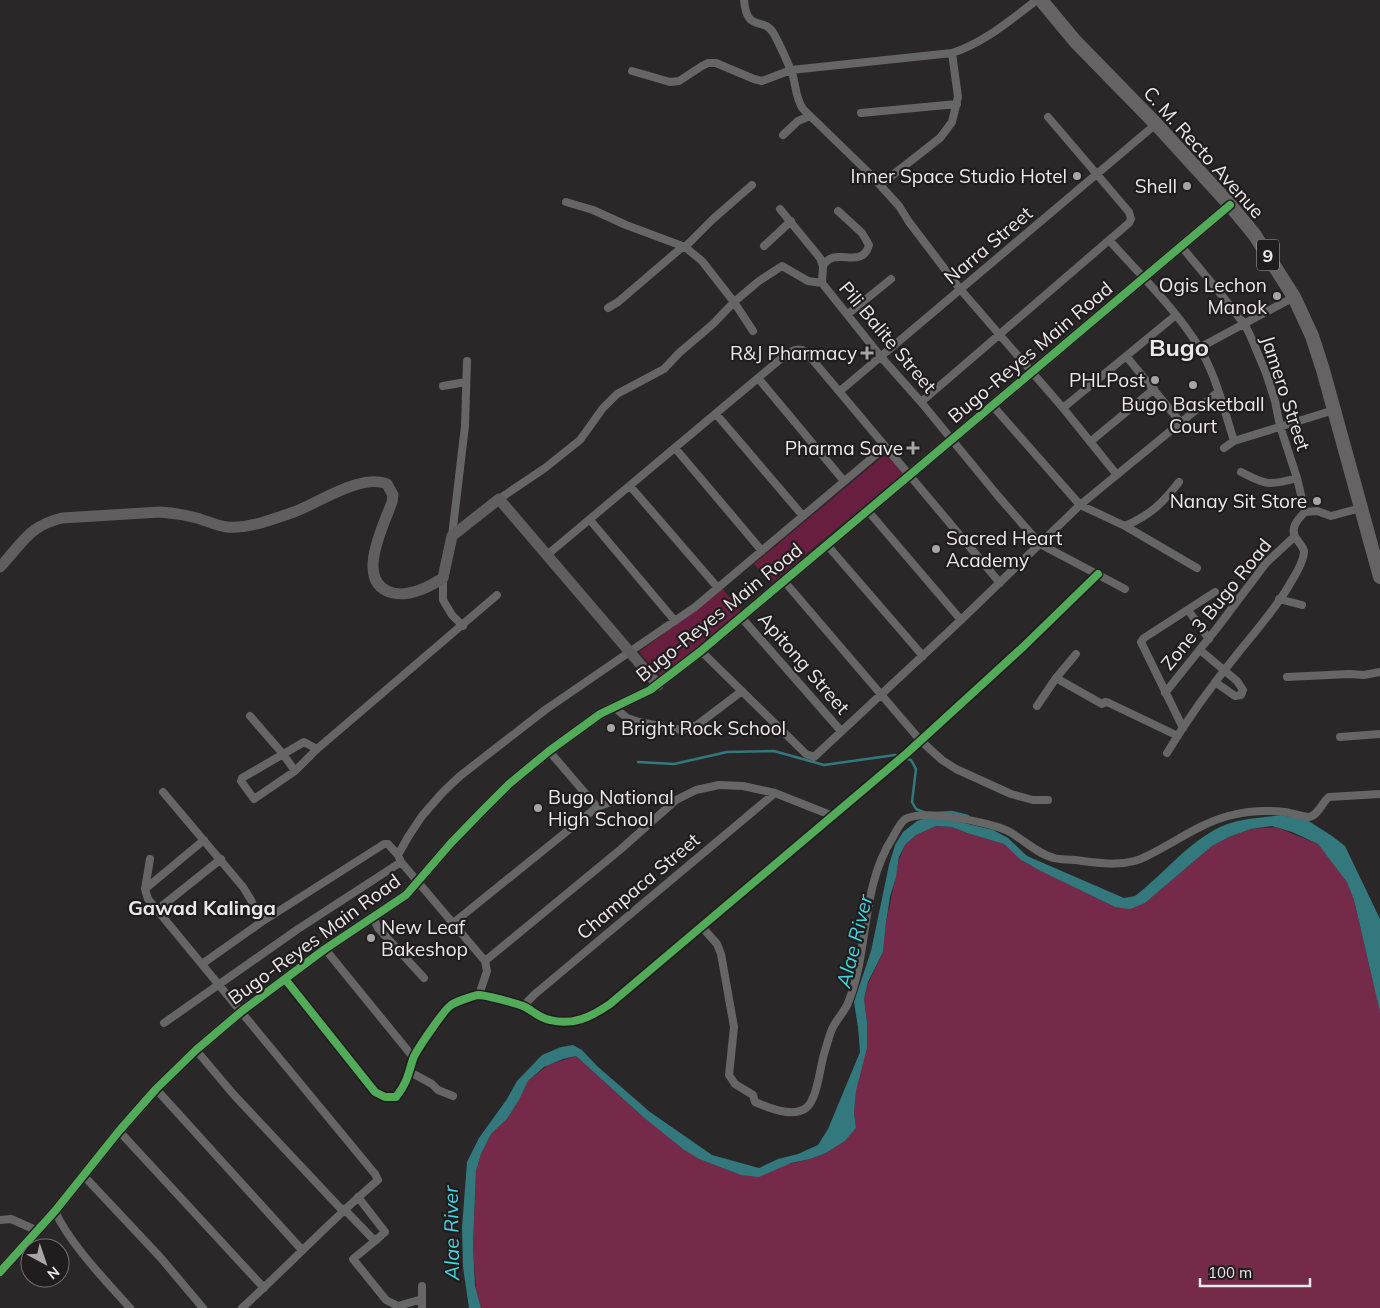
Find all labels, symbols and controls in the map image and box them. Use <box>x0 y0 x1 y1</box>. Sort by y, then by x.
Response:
street label: C. M. Recto Avenue <box>1138 81 1270 223</box>
place label: Inner Space Studio Hotel <box>851 164 1067 188</box>
marker: Inner Space Studio Hotel <box>1071 170 1083 182</box>
place label: Shell <box>1135 174 1177 198</box>
marker: Shell <box>1181 180 1193 192</box>
street label: Narra Street <box>939 201 1037 289</box>
road number: 9 <box>1257 240 1279 270</box>
place label: Ogis Lechon Manok <box>1159 273 1267 319</box>
street label: Pili Balite Street <box>834 276 942 398</box>
street label: Bugo-Reyes Main Road <box>943 276 1117 428</box>
marker: Ogis Lechon Manok <box>1271 290 1283 302</box>
district label: Bugo <box>1149 332 1209 362</box>
street label: Jamero Street <box>1256 332 1316 454</box>
place label: R&J Pharmacy <box>730 341 857 365</box>
marker: R&J Pharmacy <box>861 347 873 359</box>
place label: PHLPost <box>1069 368 1145 392</box>
marker: PHLPost <box>1149 374 1161 386</box>
marker: Bugo Basketball Court <box>1187 379 1199 391</box>
place label: Bugo Basketball Court <box>1121 392 1265 438</box>
place label: Pharma Save <box>785 436 903 460</box>
marker: Pharma Save <box>907 442 919 454</box>
place label: Nanay Sit Store <box>1170 489 1307 513</box>
marker: Nanay Sit Store <box>1311 495 1323 507</box>
place label: Sacred Heart Academy <box>946 526 1063 572</box>
street label: Zone 3 Bugo Road <box>1156 533 1276 675</box>
street label: Bugo-Reyes Main Road <box>631 537 807 687</box>
marker: Sacred Heart Academy <box>930 543 942 555</box>
street label: Apitong Street <box>753 607 855 719</box>
place label: Bright Rock School <box>621 716 786 740</box>
marker: Bright Rock School <box>605 722 617 734</box>
place label: Bugo National High School <box>548 785 674 831</box>
marker: Bugo National High School <box>532 802 544 814</box>
street label: Champaca Street <box>572 827 705 944</box>
street label: Bugo-Reyes Main Road <box>223 868 405 1010</box>
water label: Alae River <box>830 891 878 991</box>
district label: Gawad Kalinga <box>128 895 276 920</box>
place label: New Leaf Bakeshop <box>381 915 468 961</box>
marker: New Leaf Bakeshop <box>365 932 377 944</box>
water label: Alae River <box>438 1185 464 1282</box>
north arrow <box>20 1238 70 1288</box>
scale bar <box>1200 1256 1310 1288</box>
text: N <box>44 1263 63 1283</box>
text: 100 m <box>1208 1263 1252 1282</box>

